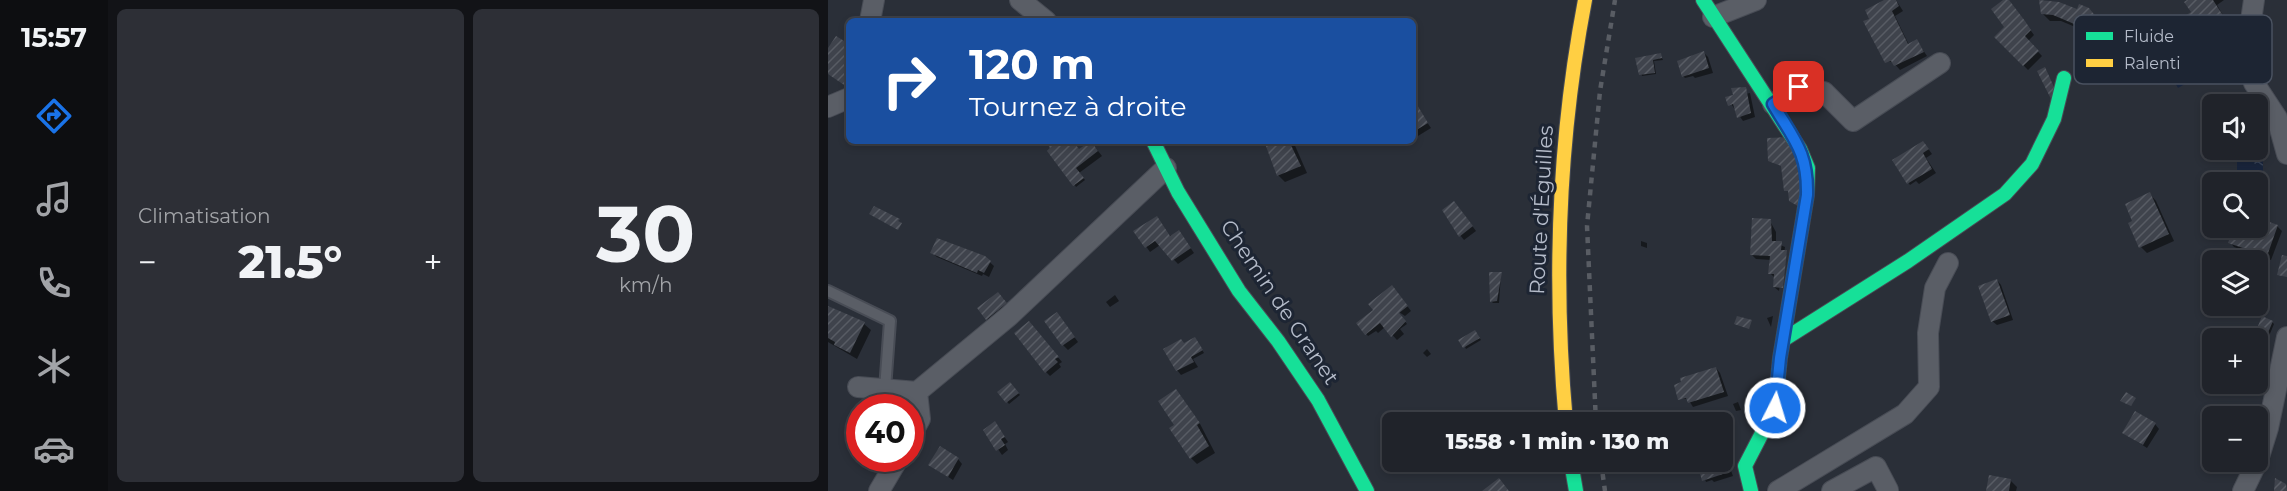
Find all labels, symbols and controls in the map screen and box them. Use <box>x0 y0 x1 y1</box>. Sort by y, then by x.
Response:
legend <box>2074 15 2272 84</box>
text: 15:57 <box>21 21 87 54</box>
text: Fluide <box>2124 27 2174 46</box>
text: 120 m <box>969 38 1095 90</box>
icon: right <box>870 42 948 120</box>
text: Ralenti <box>2124 54 2181 73</box>
pin <box>1773 61 1824 112</box>
icon: arrive <box>1782 70 1815 103</box>
text: Tournez à droite <box>969 90 1187 123</box>
map controls <box>2202 94 2268 472</box>
button: sound <box>2202 94 2268 160</box>
icon: directions <box>33 95 75 137</box>
street label: Route d'Éguilles <box>1524 125 1558 295</box>
button: search <box>2202 172 2268 238</box>
icon: music <box>33 178 75 220</box>
text: 30 <box>596 186 695 282</box>
text: Climatisation <box>138 204 271 228</box>
street label: Chemin de Granet <box>1216 215 1344 389</box>
text: 21.5° <box>238 234 342 289</box>
text: − <box>138 242 157 282</box>
text: + <box>424 242 443 282</box>
button: layers <box>2202 250 2268 316</box>
icon: phone <box>33 262 75 304</box>
text: km/h <box>619 273 672 297</box>
button: + <box>2202 328 2268 394</box>
icon: climate <box>33 345 75 387</box>
position arrow <box>1743 376 1807 440</box>
speed limit sign: 40 <box>846 394 924 472</box>
button: − <box>2202 406 2268 472</box>
icon: car <box>33 428 75 470</box>
text: 15:58 · 1 min · 130 m <box>1446 428 1669 455</box>

